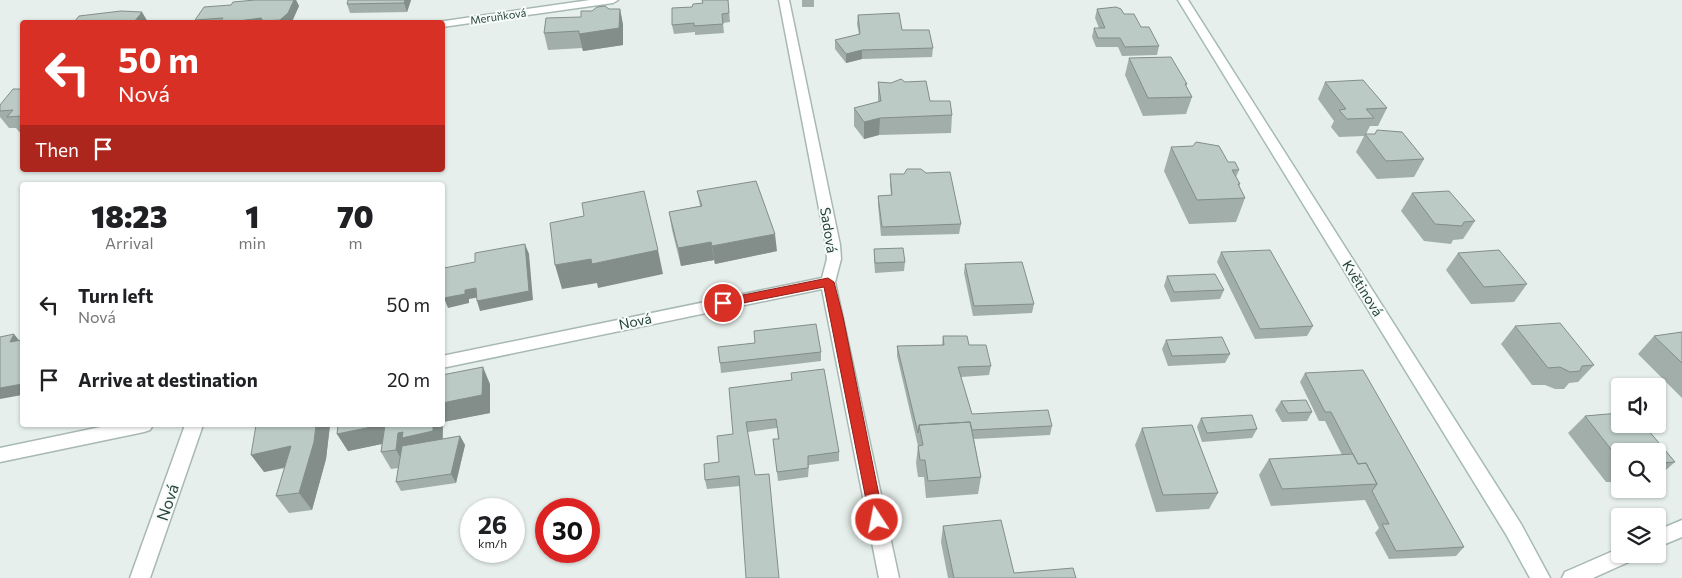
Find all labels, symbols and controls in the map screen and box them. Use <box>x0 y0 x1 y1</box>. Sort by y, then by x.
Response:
street label: Meruňková <box>469 6 527 26</box>
text: 50 m <box>118 37 199 80</box>
icon: left <box>35 40 100 105</box>
text: Nová <box>118 80 170 107</box>
icon: arrive <box>89 135 117 163</box>
text: Then <box>35 138 79 161</box>
text: 18:23 <box>91 197 167 234</box>
text: 1 <box>245 197 259 234</box>
text: 70 <box>337 197 374 234</box>
street label: Sadová <box>817 206 841 254</box>
text: Arrival <box>105 233 153 252</box>
text: min <box>239 233 266 252</box>
text: m <box>348 233 362 252</box>
street label: Květinová <box>1339 257 1387 319</box>
pin <box>702 282 744 324</box>
text: Turn left <box>78 284 153 307</box>
icon: arrive <box>709 289 737 317</box>
icon: left <box>35 291 63 319</box>
text: 50 m <box>386 293 430 316</box>
text: Nová <box>78 307 116 326</box>
street label: Nová <box>617 309 653 333</box>
icon: arrive <box>35 366 63 394</box>
text: Arrive at destination <box>78 368 258 391</box>
text: 20 m <box>387 368 430 391</box>
map controls <box>1611 378 1666 563</box>
button: sound <box>1611 378 1666 433</box>
button: search <box>1611 443 1666 498</box>
street label: Nová <box>152 481 182 523</box>
position arrow <box>850 493 902 545</box>
speed limit sign: 30 <box>535 498 600 563</box>
button: layers <box>1611 508 1666 563</box>
text: 26 <box>478 509 507 539</box>
text: km/h <box>478 536 507 550</box>

